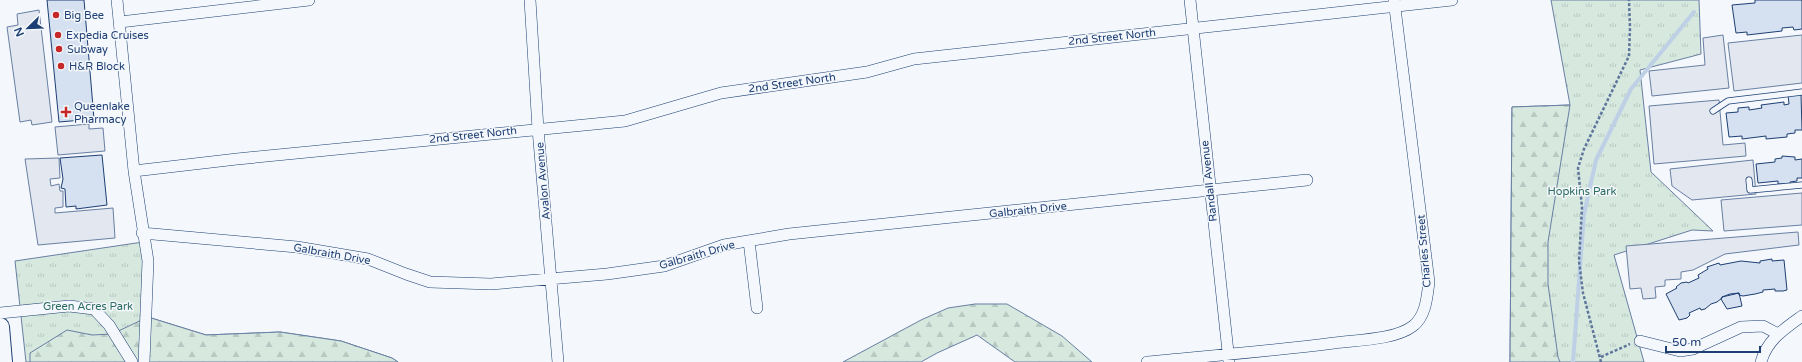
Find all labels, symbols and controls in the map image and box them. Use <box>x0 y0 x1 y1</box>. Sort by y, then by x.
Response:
north arrow <box>8 8 48 48</box>
place label: Big Bee <box>64 9 104 22</box>
marker: Big Bee <box>51 10 61 20</box>
text: N <box>12 25 27 38</box>
street label: 2nd Street North <box>1067 26 1157 48</box>
place label: Expedia Cruises <box>66 29 149 42</box>
marker: Expedia Cruises <box>53 30 63 40</box>
place label: Subway <box>67 43 108 56</box>
marker: Subway <box>54 44 64 54</box>
place label: H&R Block <box>69 60 125 73</box>
marker: H&R Block <box>56 61 66 71</box>
street label: 2nd Street North <box>747 70 837 96</box>
place label: Queenlake Pharmacy <box>74 100 130 126</box>
marker: Queenlake Pharmacy <box>61 107 71 117</box>
street label: 2nd Street North <box>428 124 518 146</box>
street label: Randall Avenue <box>1198 140 1220 222</box>
street label: Avalon Avenue <box>533 142 553 220</box>
park label: Hopkins Park <box>1548 185 1616 198</box>
street label: Galbraith Drive <box>988 199 1068 221</box>
street label: Charles Street <box>1414 214 1434 288</box>
street label: Galbraith Drive <box>658 238 736 272</box>
street label: Galbraith Drive <box>292 241 372 267</box>
park label: Green Acres Park <box>43 300 133 313</box>
scale bar <box>1666 328 1760 354</box>
text: 50 m <box>1672 335 1701 349</box>

